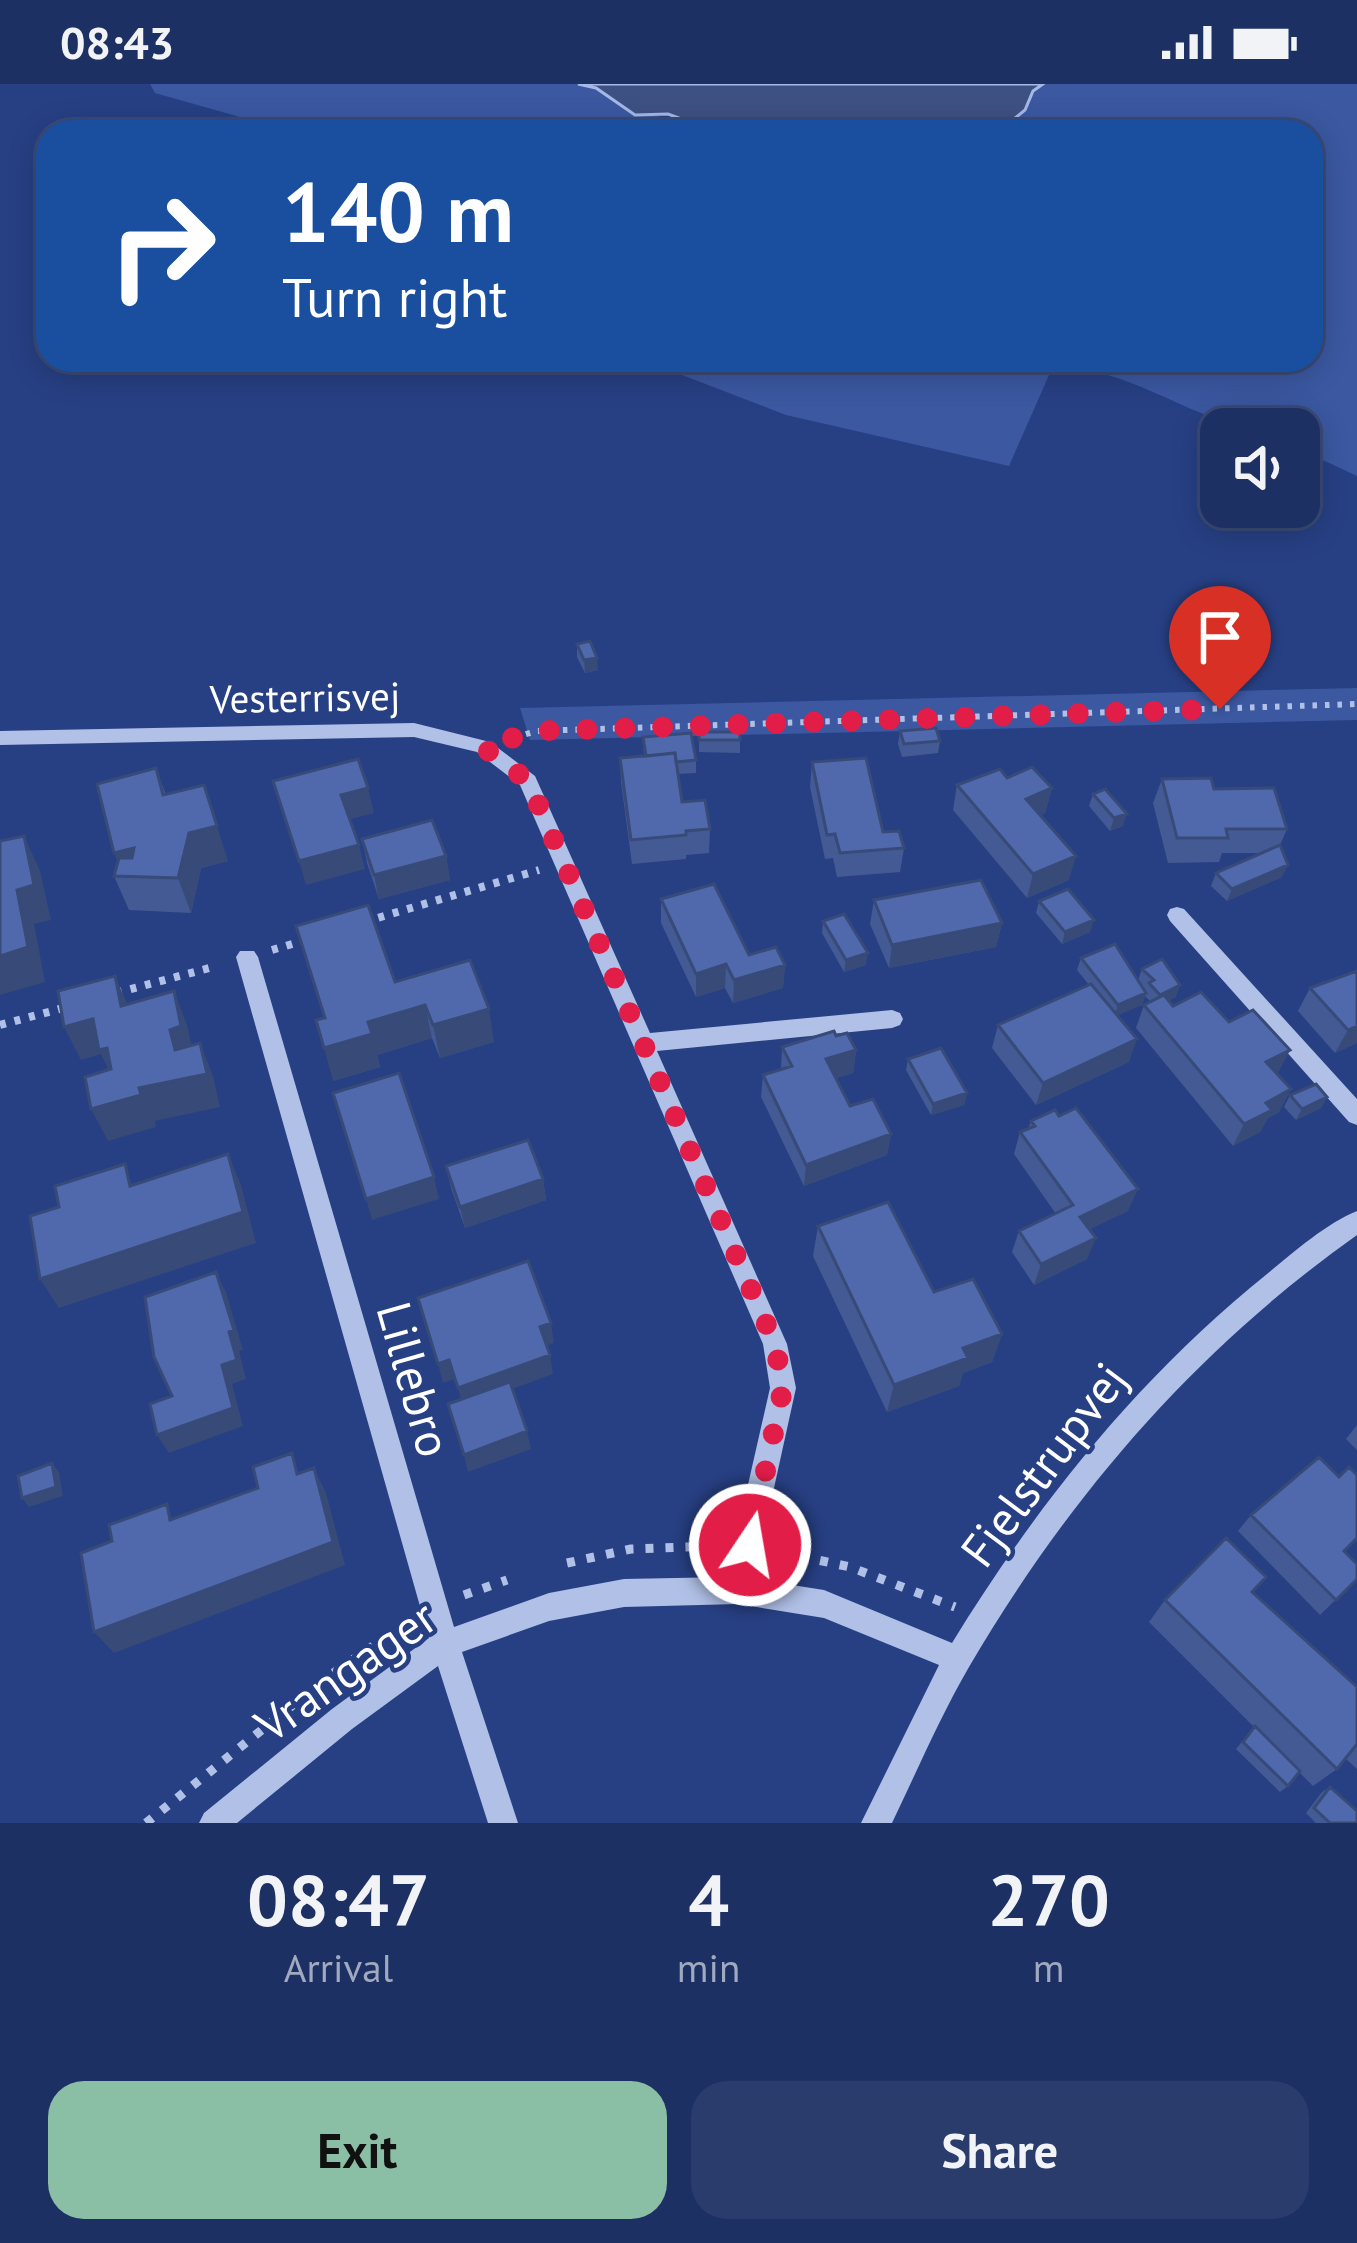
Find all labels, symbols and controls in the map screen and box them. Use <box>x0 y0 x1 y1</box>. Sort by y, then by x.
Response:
text: 08:43 <box>60 13 174 71</box>
text: 140 m <box>282 156 514 265</box>
icon: right <box>84 168 240 324</box>
text: Turn right <box>282 262 507 332</box>
map controls <box>1200 408 1320 528</box>
button: sound <box>1200 408 1320 528</box>
pin <box>1169 586 1271 709</box>
icon: arrive <box>1187 604 1253 670</box>
street label: Vesterrisvej <box>208 670 401 724</box>
street label: Lillebro <box>363 1294 467 1464</box>
street label: Fjelstrupvej <box>946 1350 1140 1578</box>
position arrow <box>687 1482 813 1608</box>
street label: Vrangager <box>241 1585 448 1755</box>
text: 08:47 <box>247 1853 430 1946</box>
text: 4 <box>688 1853 729 1946</box>
text: 270 <box>987 1853 1110 1946</box>
text: Arrival <box>284 1942 393 1993</box>
text: min <box>677 1942 740 1993</box>
text: m <box>1033 1942 1064 1993</box>
button: Exit <box>48 2081 667 2219</box>
button: Share <box>691 2081 1309 2219</box>

